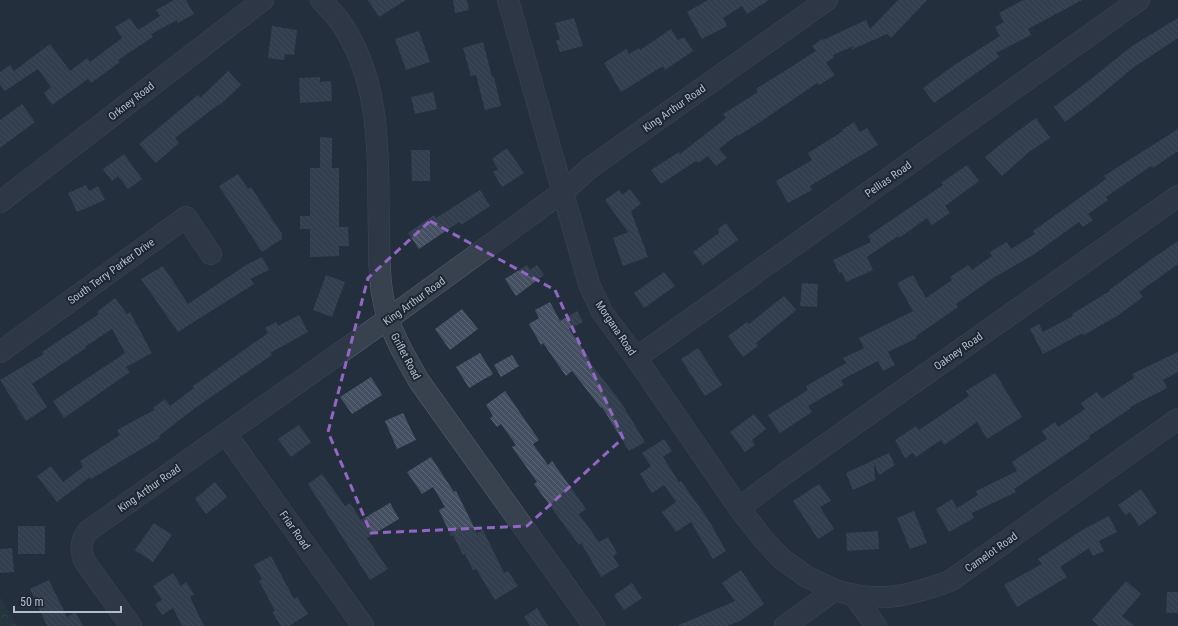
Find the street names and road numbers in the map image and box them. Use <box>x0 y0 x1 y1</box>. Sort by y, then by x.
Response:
street label: Orkney Road <box>106 79 157 123</box>
street label: King Arthur Road <box>640 82 708 135</box>
street label: Pellias Road <box>863 159 914 200</box>
street label: South Terry Parker Drive <box>65 236 157 307</box>
street label: King Arthur Road <box>381 275 448 328</box>
street label: Morgana Road <box>593 299 639 358</box>
street label: Oakney Road <box>931 330 985 373</box>
street label: Griflet Road <box>388 331 423 382</box>
street label: King Arthur Road <box>115 462 183 515</box>
street label: Friar Road <box>277 508 313 552</box>
street label: Camelot Road <box>963 530 1020 575</box>

